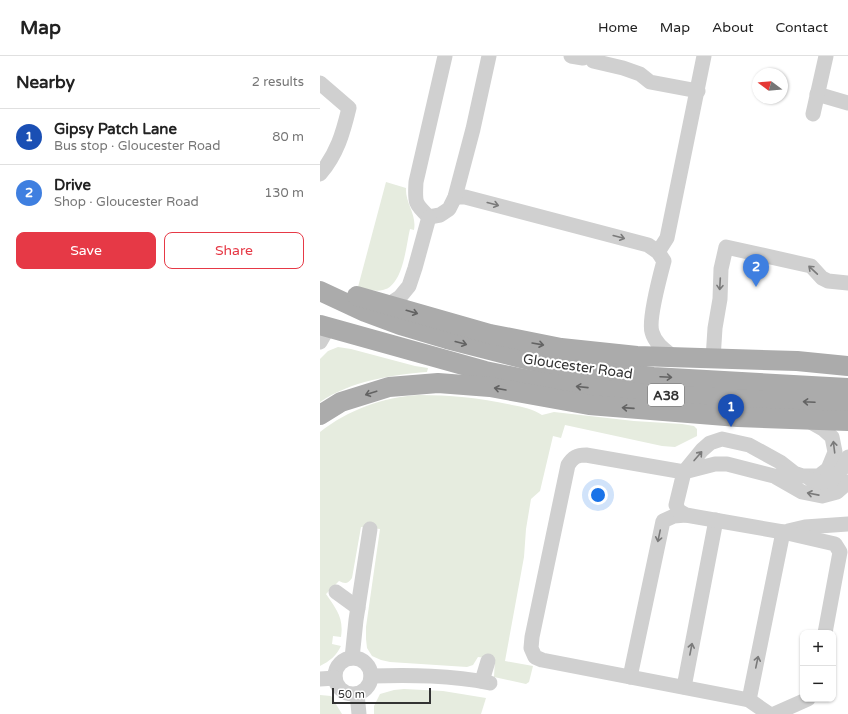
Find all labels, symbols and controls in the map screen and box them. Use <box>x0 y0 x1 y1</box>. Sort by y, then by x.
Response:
text: Map <box>20 17 61 39</box>
text: Home <box>598 19 638 36</box>
text: Map <box>660 19 690 36</box>
text: About <box>712 19 754 36</box>
text: Contact <box>776 19 828 36</box>
north arrow <box>752 68 788 104</box>
text: Nearby <box>16 72 75 93</box>
text: 2 results <box>252 74 304 90</box>
text: Gipsy Patch Lane <box>54 120 177 138</box>
text: 1 <box>25 129 33 145</box>
text: 80 m <box>272 129 304 145</box>
text: Bus stop · Gloucester Road <box>54 138 220 154</box>
text: Drive <box>54 176 91 194</box>
text: 2 <box>25 185 33 201</box>
text: 130 m <box>264 185 304 201</box>
text: Shop · Gloucester Road <box>54 194 199 210</box>
one-way arrow <box>486 201 499 208</box>
button: Save <box>16 232 156 269</box>
button: Share <box>164 232 304 269</box>
one-way arrow <box>612 234 625 241</box>
pin: 2 <box>743 254 769 287</box>
one-way arrow <box>808 265 818 274</box>
one-way arrow <box>717 277 724 290</box>
one-way arrow <box>405 309 418 316</box>
one-way arrow <box>455 340 468 347</box>
one-way arrow <box>531 340 544 348</box>
street label: Gloucester Road <box>522 350 634 383</box>
one-way arrow <box>659 374 672 381</box>
one-way arrow <box>576 384 589 391</box>
road number: A38 <box>648 384 684 406</box>
one-way arrow <box>494 385 507 393</box>
one-way arrow <box>366 389 378 397</box>
pin: 1 <box>718 394 744 427</box>
one-way arrow <box>803 398 816 406</box>
one-way arrow <box>622 405 635 412</box>
one-way arrow <box>830 440 837 453</box>
one-way arrow <box>693 450 702 461</box>
your location <box>588 485 608 505</box>
one-way arrow <box>807 490 820 498</box>
one-way arrow <box>655 529 663 542</box>
map controls <box>800 630 836 702</box>
button: + <box>800 630 836 666</box>
one-way arrow <box>688 643 696 656</box>
one-way arrow <box>753 656 761 669</box>
button: − <box>800 666 836 702</box>
scale bar <box>332 686 431 705</box>
text: 50 m <box>338 688 365 701</box>

